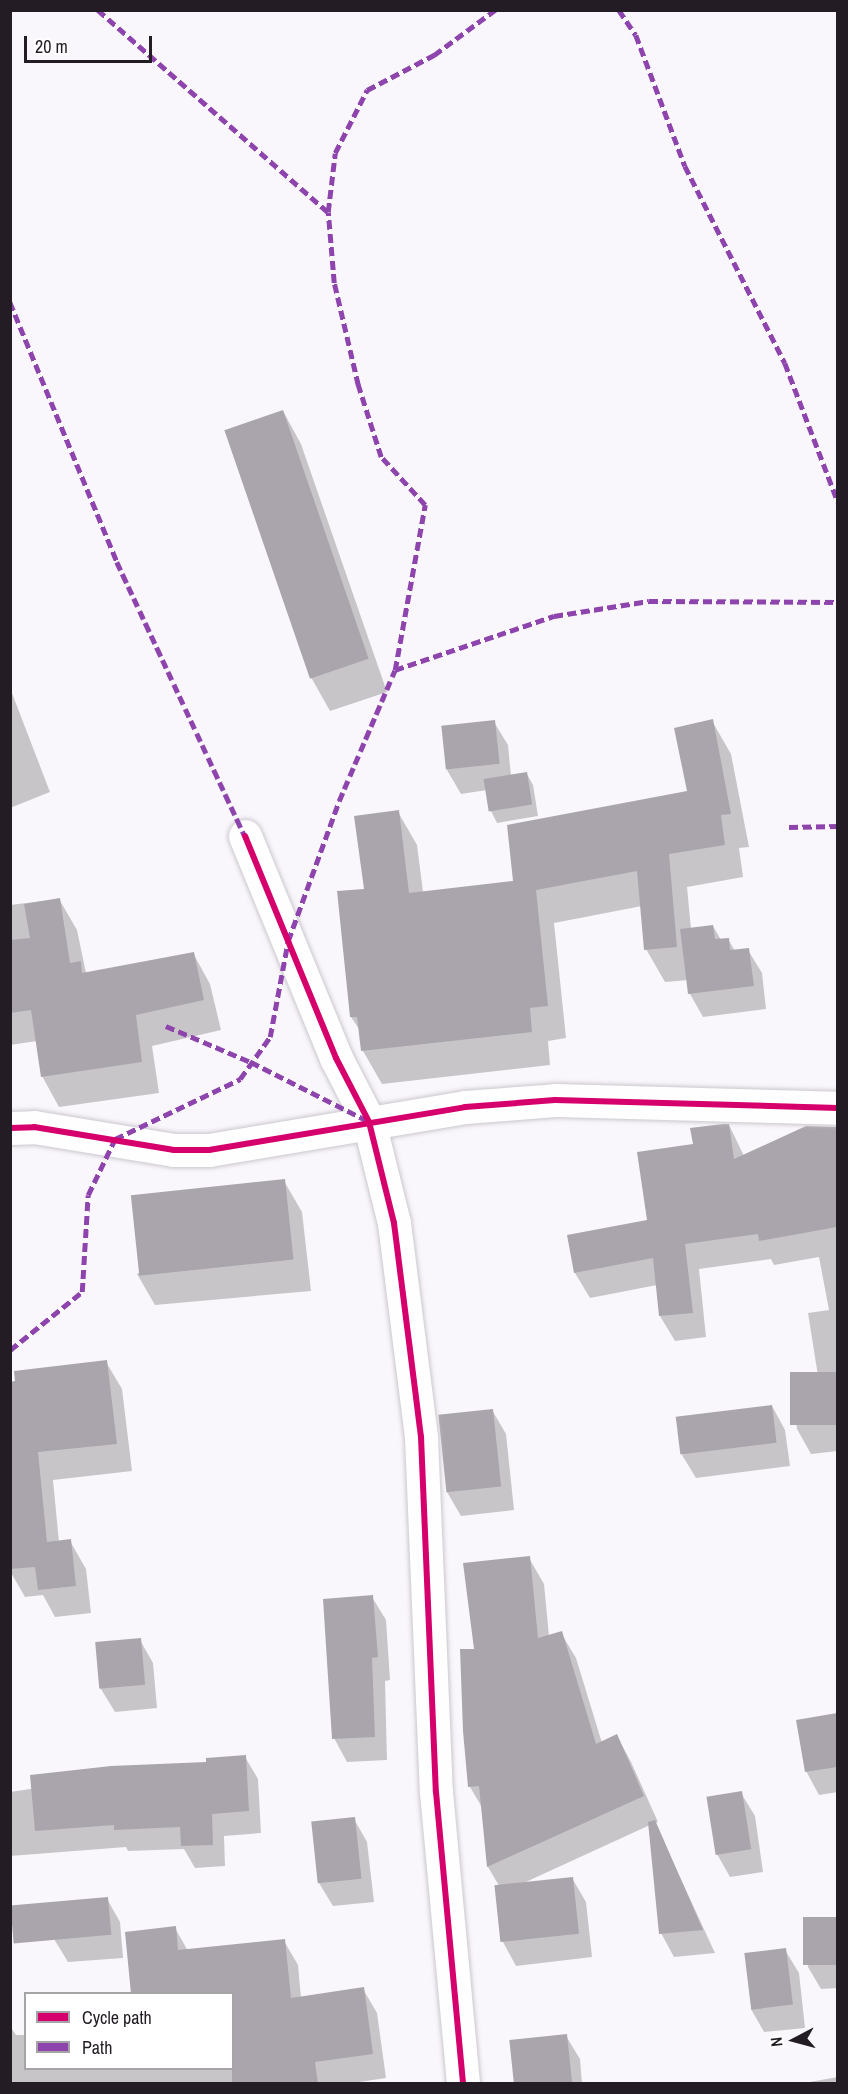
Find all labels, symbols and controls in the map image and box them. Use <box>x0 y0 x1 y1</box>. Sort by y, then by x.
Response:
scale bar <box>27 24 154 62</box>
text: 20 m <box>35 34 68 59</box>
legend <box>24 1992 234 2070</box>
text: Cycle path <box>82 2005 152 2030</box>
north arrow <box>764 2010 824 2070</box>
text: Path <box>82 2035 112 2060</box>
text: N <box>765 2036 788 2048</box>

